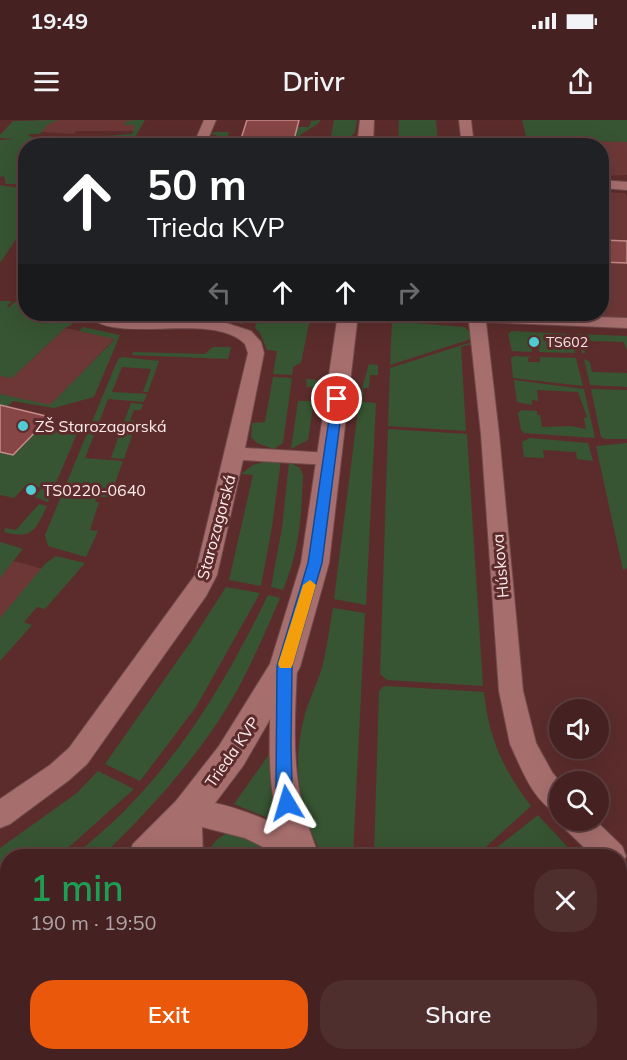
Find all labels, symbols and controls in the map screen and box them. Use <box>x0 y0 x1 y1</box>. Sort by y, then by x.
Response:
text: 19:49 <box>30 7 88 35</box>
text: Drivr <box>283 64 344 98</box>
icon: menu <box>30 65 63 98</box>
icon: share <box>564 65 597 98</box>
text: 50 m <box>147 158 247 211</box>
icon: ahead <box>48 162 126 240</box>
text: Trieda KVP <box>147 210 285 244</box>
icon: left <box>203 276 236 309</box>
icon: ahead <box>266 276 299 309</box>
icon: ahead <box>329 276 362 309</box>
icon: right <box>392 276 425 309</box>
place label: TS602 <box>546 333 588 351</box>
marker: TS602 <box>527 335 541 349</box>
pin <box>311 373 362 424</box>
icon: arrive <box>320 382 353 415</box>
place label: ZŠ Starozagorská <box>35 416 167 436</box>
marker: ZŠ Starozagorská <box>16 419 30 433</box>
street label: Starozagorská <box>192 472 240 582</box>
place label: TS0220-0640 <box>43 480 146 500</box>
marker: TS0220-0640 <box>24 483 38 497</box>
street label: Húskova <box>487 533 513 599</box>
map controls <box>549 699 609 831</box>
button: sound <box>549 699 609 759</box>
street label: Trieda KVP <box>200 713 264 791</box>
position arrow <box>255 771 319 835</box>
button: search <box>549 771 609 831</box>
text: 1 min <box>30 865 124 910</box>
button: close <box>534 869 597 932</box>
text: 190 m · 19:50 <box>30 910 156 935</box>
button: Exit <box>30 980 308 1049</box>
button: Share <box>320 980 597 1049</box>

